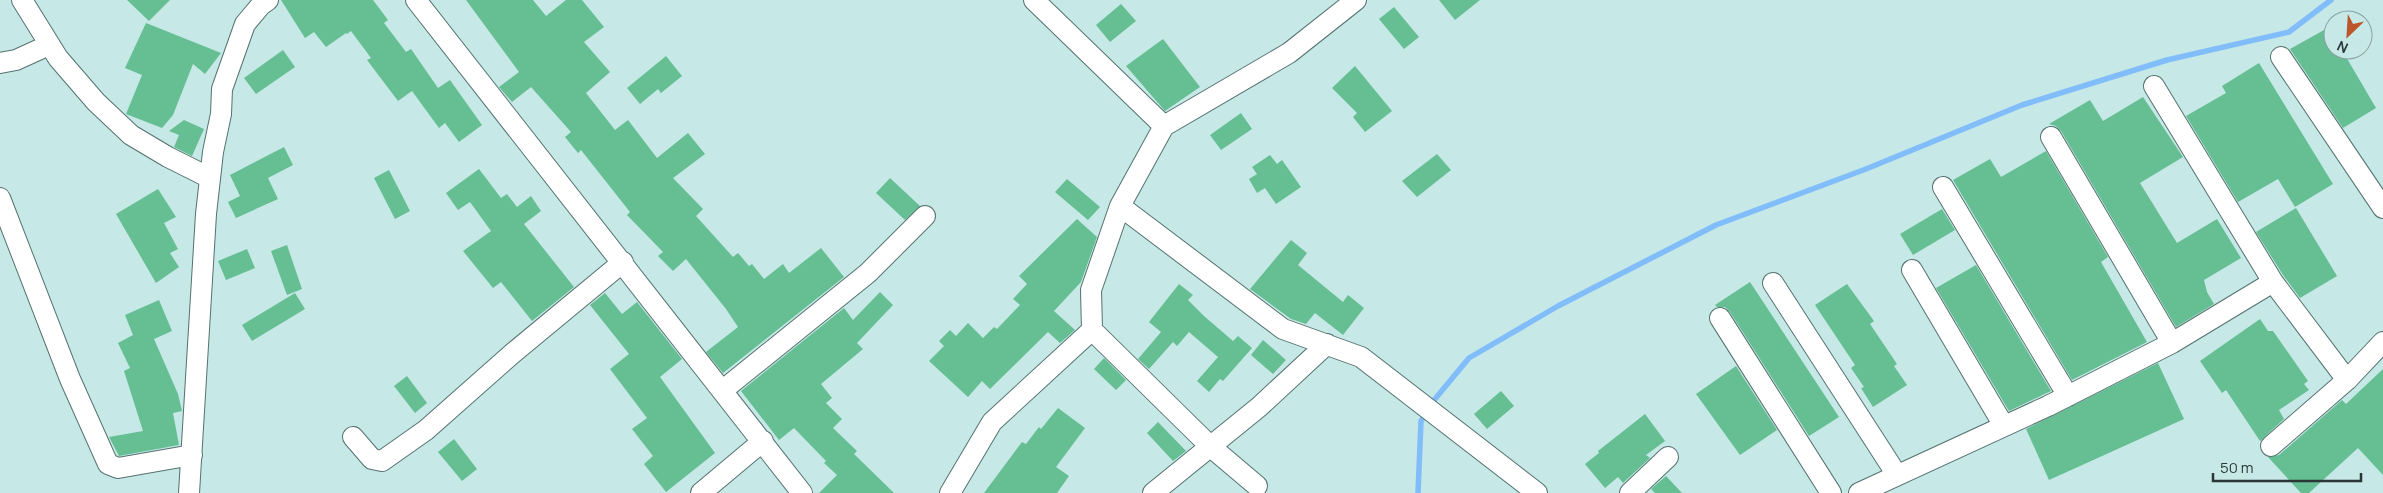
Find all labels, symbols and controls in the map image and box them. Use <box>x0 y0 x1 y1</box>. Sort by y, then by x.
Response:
north arrow <box>2323 10 2373 60</box>
text: N <box>2334 36 2351 58</box>
scale bar <box>2213 450 2360 482</box>
text: 50 m <box>2220 457 2254 478</box>

